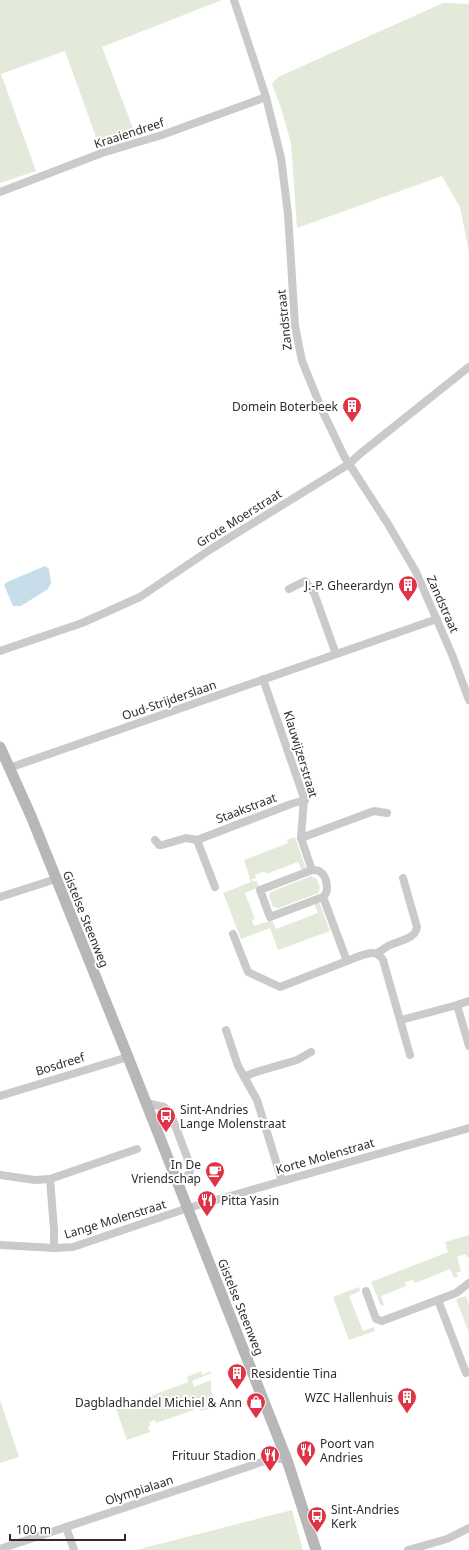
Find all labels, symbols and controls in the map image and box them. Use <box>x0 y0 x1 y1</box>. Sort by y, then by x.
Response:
street label: Kraaiendreef <box>92 113 167 152</box>
street label: Zandstraat <box>272 288 296 351</box>
building icon: Domein Boterbeek <box>341 395 363 423</box>
place label: Domein Boterbeek <box>232 398 339 415</box>
street label: Grote Moerstraat <box>193 485 285 551</box>
street label: Zandstraat <box>423 573 463 636</box>
building icon: J.-P. Gheerardyn <box>397 574 419 602</box>
place label: J.-P. Gheerardyn <box>304 577 394 594</box>
street label: Oud-Strijderslaan <box>119 676 219 724</box>
street label: Klauwijzerstraat <box>280 708 323 800</box>
street label: Staakstraat <box>213 788 279 827</box>
street label: Gistelse Steenweg <box>59 868 113 970</box>
street label: Bosdreef <box>33 1048 87 1080</box>
place label: Sint-Andries Lange Molenstraat <box>180 1101 286 1132</box>
bus stop icon: Sint-Andries Lange Molenstraat <box>155 1105 177 1133</box>
street label: Korte Molenstraat <box>274 1134 377 1178</box>
place label: In De Vriendschap <box>131 1156 201 1187</box>
cafe icon: In De Vriendschap <box>204 1160 226 1188</box>
restaurant icon: Pitta Yasin <box>196 1189 218 1217</box>
place label: Pitta Yasin <box>221 1192 279 1209</box>
street label: Lange Molenstraat <box>62 1195 169 1243</box>
street label: Gistelse Steenweg <box>214 1256 268 1358</box>
building icon: Residentie Tina <box>226 1362 248 1390</box>
place label: Residentie Tina <box>251 1365 337 1382</box>
building icon: WZC Hallenhuis <box>396 1386 418 1414</box>
place label: WZC Hallenhuis <box>305 1389 393 1406</box>
shop icon: Dagbladhandel Michiel & Ann <box>245 1391 267 1419</box>
place label: Dagbladhandel Michiel & Ann <box>75 1394 242 1411</box>
place label: Poort van Andries <box>320 1435 374 1466</box>
restaurant icon: Poort van Andries <box>295 1439 317 1467</box>
restaurant icon: Frituur Stadion <box>259 1444 281 1472</box>
place label: Frituur Stadion <box>172 1447 256 1464</box>
street label: Olympialaan <box>103 1471 175 1509</box>
place label: Sint-Andries Kerk <box>331 1501 400 1532</box>
bus stop icon: Sint-Andries Kerk <box>306 1505 328 1533</box>
scale bar <box>10 1516 125 1542</box>
text: 100 m <box>16 1521 51 1538</box>

